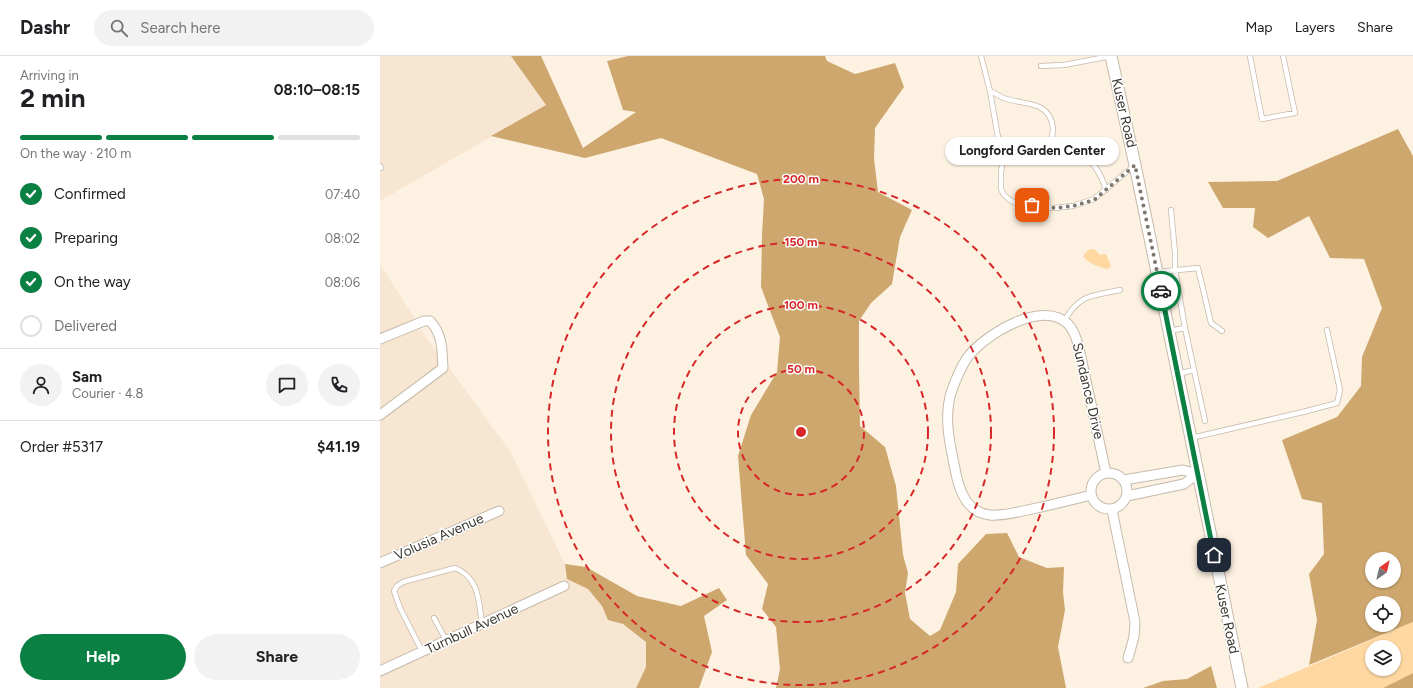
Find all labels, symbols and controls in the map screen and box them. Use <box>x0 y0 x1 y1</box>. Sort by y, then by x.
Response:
search box <box>94 10 374 46</box>
text: Dashr <box>20 16 70 39</box>
icon: search <box>108 17 130 39</box>
text: Search here <box>140 19 220 37</box>
text: Map <box>1245 19 1273 36</box>
text: Layers <box>1295 19 1335 36</box>
text: Share <box>1357 19 1393 36</box>
text: Arriving in <box>20 68 79 83</box>
street label: Kuser Road <box>1108 77 1140 149</box>
text: 08:10–08:15 <box>274 81 360 99</box>
text: 2 min <box>20 82 86 114</box>
callout: Longford Garden Center <box>945 137 1119 165</box>
text: Longford Garden Center <box>959 143 1105 158</box>
text: On the way · 210 m <box>20 146 131 161</box>
text: 200 m <box>783 172 819 186</box>
icon: check <box>20 183 42 205</box>
text: Confirmed <box>54 185 126 203</box>
text: 07:40 <box>325 187 360 202</box>
pin <box>1015 188 1049 222</box>
icon: bag <box>1021 194 1043 216</box>
icon: check <box>20 227 42 249</box>
text: Preparing <box>54 229 118 247</box>
text: 08:02 <box>325 231 360 246</box>
text: 150 m <box>784 235 818 249</box>
icon: check <box>20 271 42 293</box>
courier <box>1141 271 1181 311</box>
text: On the way <box>54 273 131 291</box>
text: 08:06 <box>325 275 360 290</box>
icon: car <box>1150 280 1172 302</box>
text: 100 m <box>784 298 818 312</box>
text: Delivered <box>54 317 117 335</box>
street label: Sundance Drive <box>1069 341 1107 441</box>
text: 50 m <box>787 362 815 376</box>
button: person <box>20 364 62 406</box>
button: chat <box>266 364 308 406</box>
button: phone <box>318 364 360 406</box>
text: Sam <box>72 368 102 386</box>
text: Courier · 4.8 <box>72 386 144 401</box>
centre of rings <box>794 425 808 439</box>
text: Order #5317 <box>20 438 103 456</box>
text: $41.19 <box>317 438 360 456</box>
street label: Volusia Avenue <box>392 510 487 564</box>
pin <box>1197 538 1231 572</box>
icon: home <box>1203 544 1225 566</box>
north arrow <box>1365 552 1401 588</box>
map controls <box>1365 552 1401 676</box>
street label: Kuser Road <box>1211 583 1243 655</box>
button: locate <box>1365 596 1401 632</box>
street label: Turnbull Avenue <box>423 600 521 658</box>
button: Help <box>20 634 186 680</box>
button: Share <box>194 634 360 680</box>
button: layers <box>1365 640 1401 676</box>

